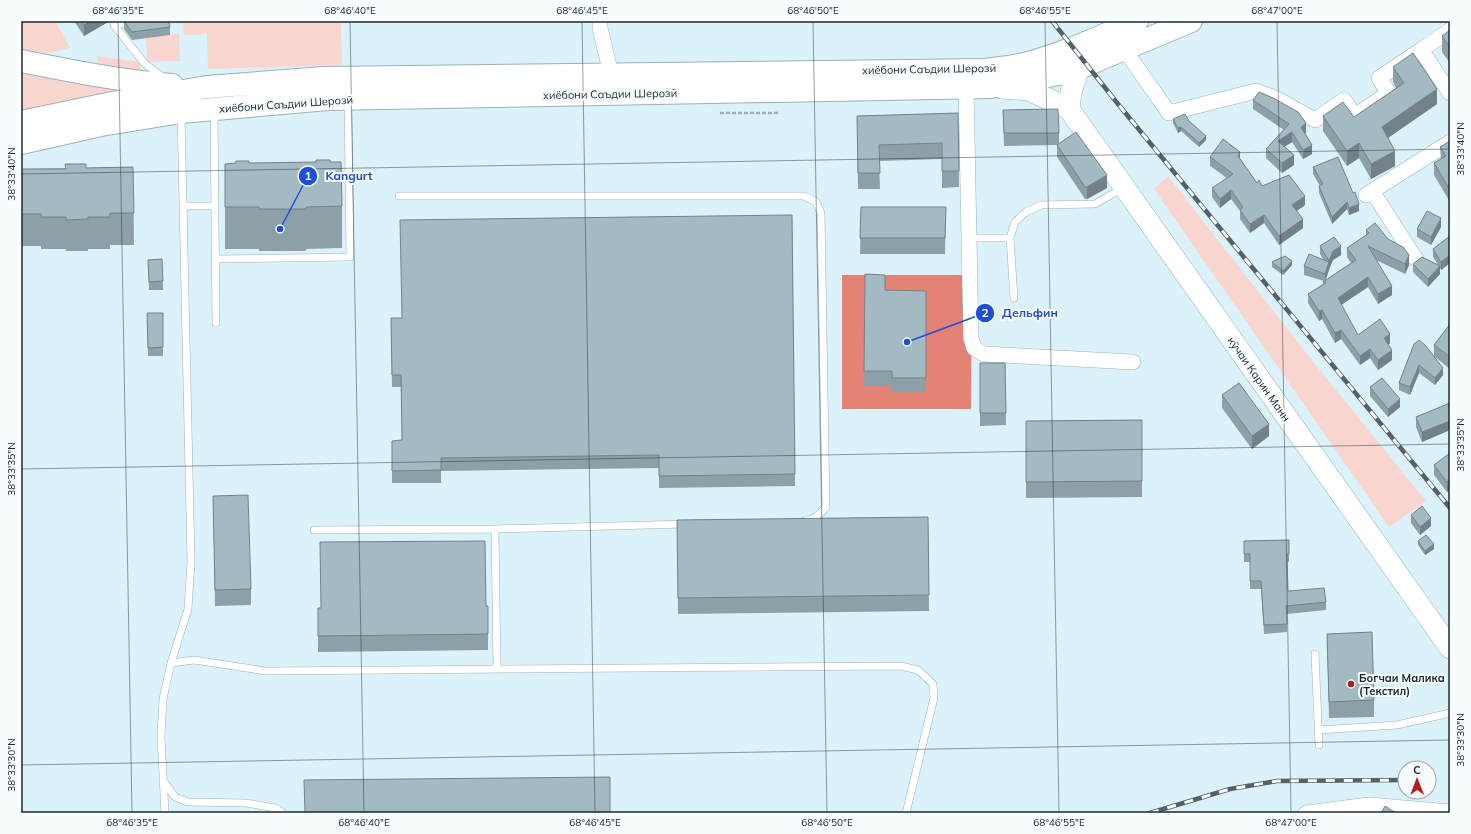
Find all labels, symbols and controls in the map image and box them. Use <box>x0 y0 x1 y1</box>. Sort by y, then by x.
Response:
text: 68°46'35"E <box>92 4 144 17</box>
text: 68°46'40"E <box>324 4 376 17</box>
text: 68°46'45"E <box>556 4 608 17</box>
text: 68°46'50"E <box>787 4 839 17</box>
text: 68°46'55"E <box>1019 4 1071 17</box>
text: 68°47'00"E <box>1251 4 1303 17</box>
street label: хиёбони Саъдии Шерозӣ <box>862 61 996 77</box>
street label: хиёбони Саъдии Шерозӣ <box>543 86 677 102</box>
street label: хиёбони Саъдии Шерозӣ <box>218 92 354 116</box>
text: 38°33'40"N <box>1454 122 1467 176</box>
text: 38°33'40"N <box>5 147 18 201</box>
callout: Kangurt <box>298 164 381 188</box>
text: 1 <box>304 168 312 183</box>
text: Kangurt <box>326 168 373 183</box>
callout: Дельфин <box>975 301 1066 325</box>
text: 2 <box>981 305 989 320</box>
text: Дельфин <box>1002 305 1058 320</box>
street label: кӯчаи Карин Манн <box>1225 334 1293 424</box>
text: 38°33'35"N <box>1454 418 1467 472</box>
text: 38°33'35"N <box>5 442 18 496</box>
place label: Богчаи Малика (Текстил) <box>1359 671 1445 698</box>
marker: Богчаи Малика (Текстил) <box>1346 679 1356 689</box>
text: 38°33'30"N <box>1454 713 1467 767</box>
text: 38°33'30"N <box>5 738 18 792</box>
north arrow <box>1397 760 1437 800</box>
text: С <box>1413 763 1421 777</box>
text: 68°46'35"E <box>106 816 158 829</box>
text: 68°46'40"E <box>338 816 390 829</box>
text: 68°46'45"E <box>569 816 621 829</box>
text: 68°46'50"E <box>801 816 853 829</box>
text: 68°46'55"E <box>1033 816 1085 829</box>
text: 68°47'00"E <box>1265 816 1317 829</box>

